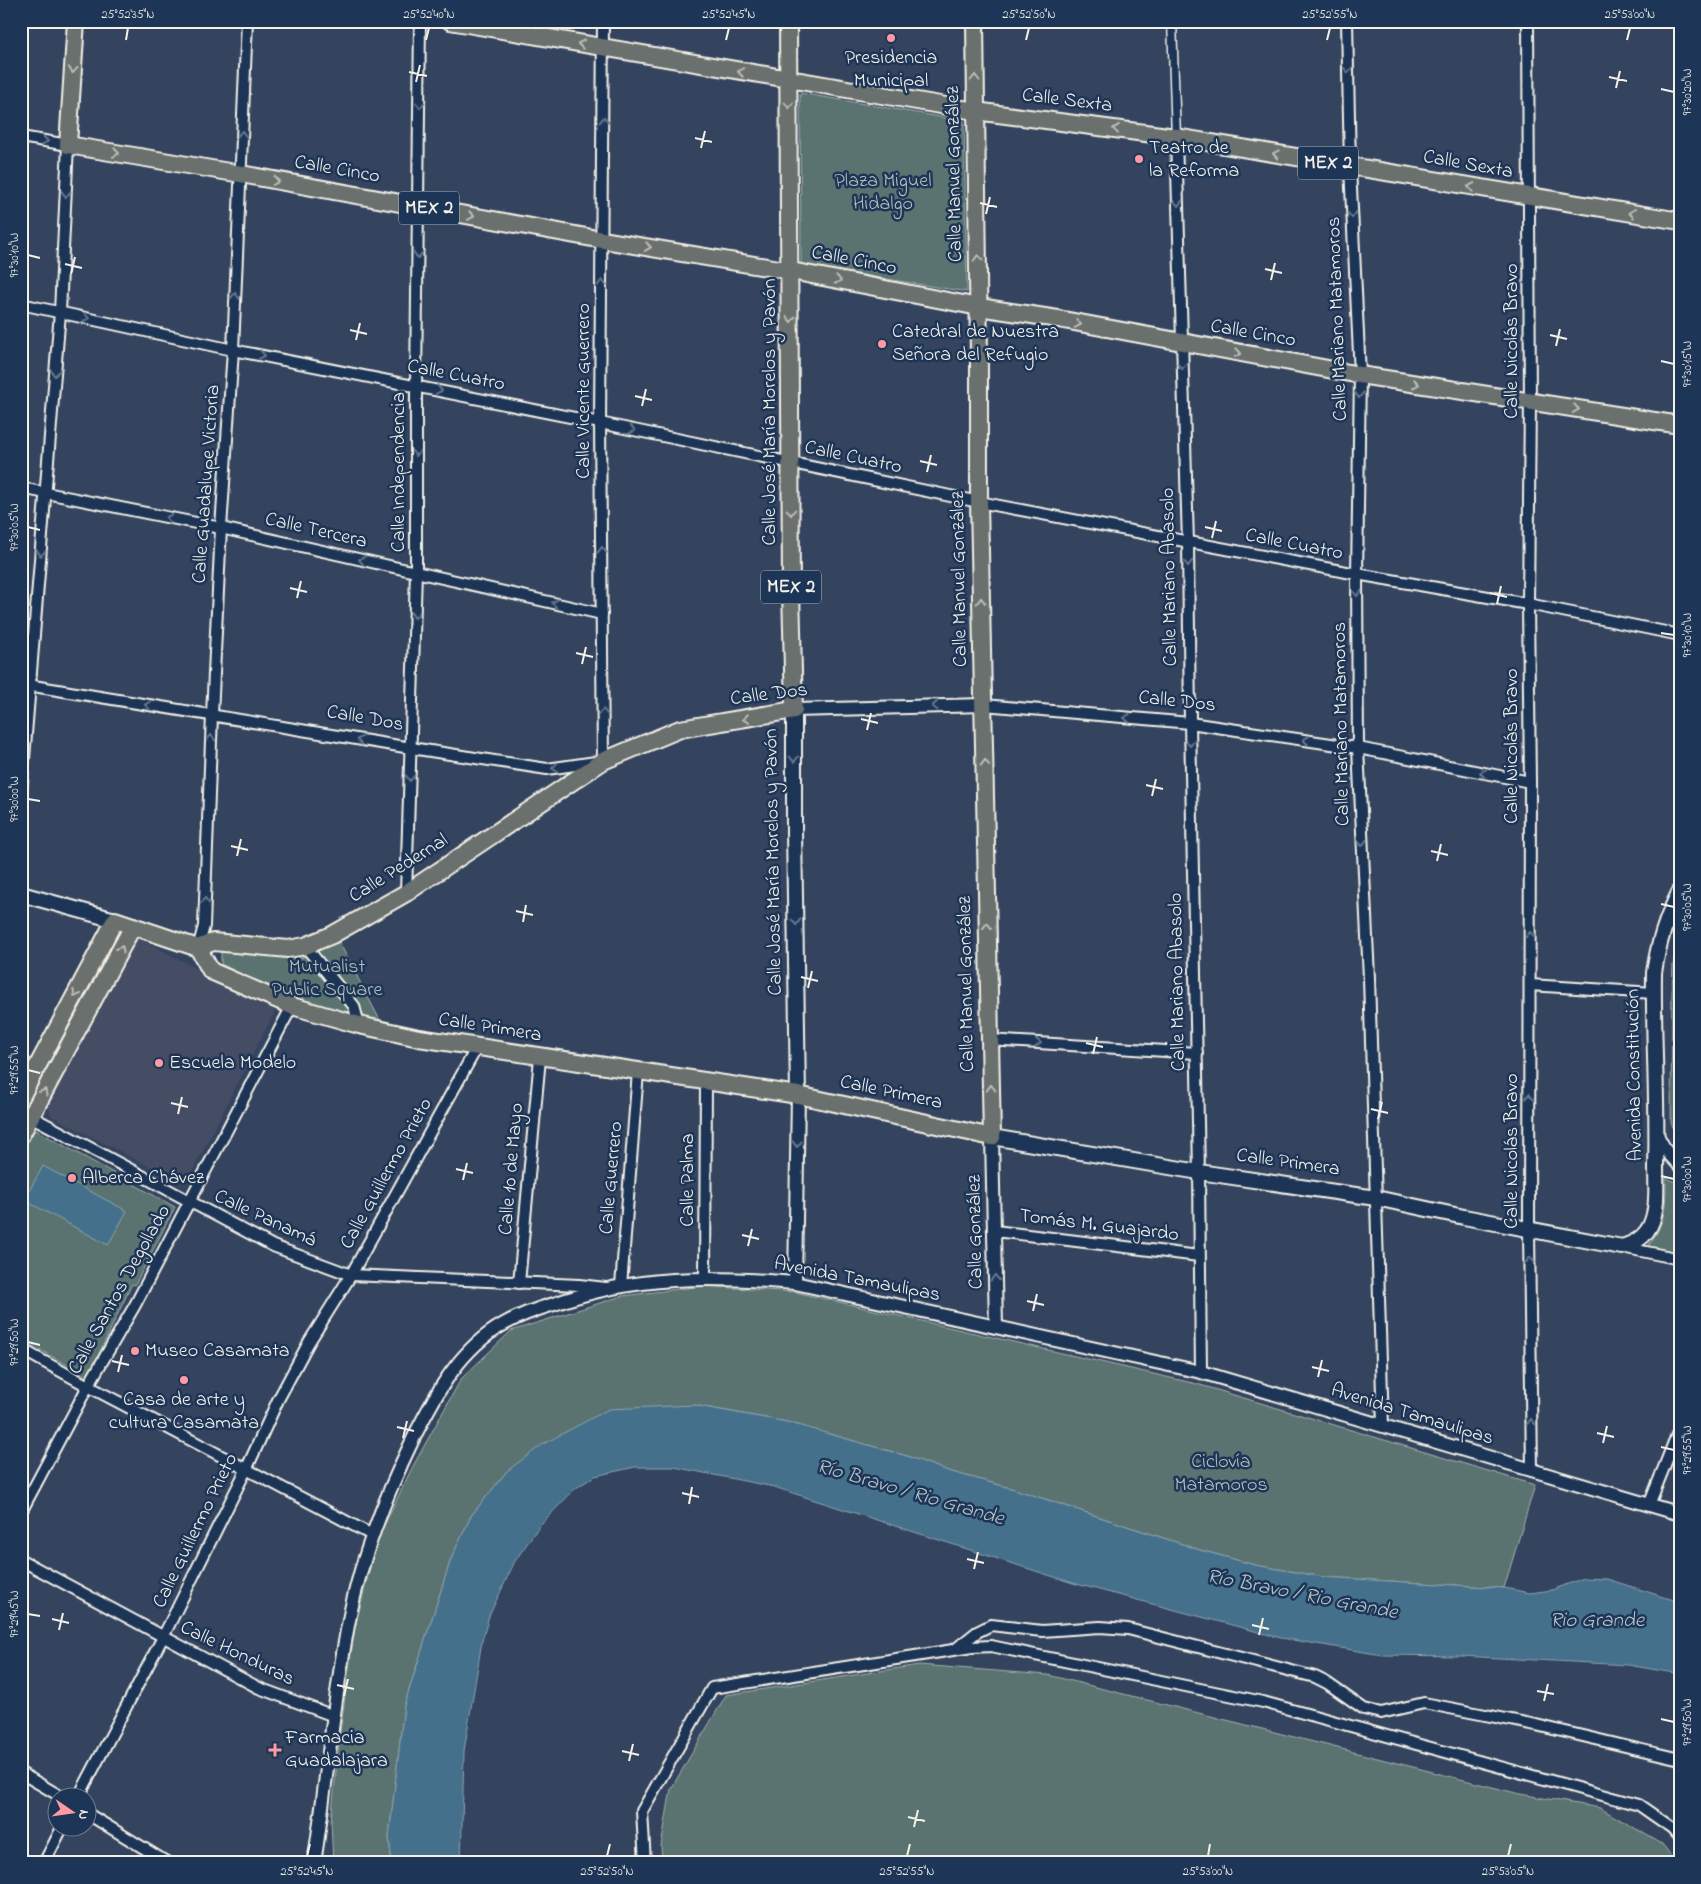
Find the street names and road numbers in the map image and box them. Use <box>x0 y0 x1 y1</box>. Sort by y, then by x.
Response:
street label: Calle Sexta <box>1020 81 1114 121</box>
street label: Calle Manuel González <box>939 85 971 262</box>
street label: Calle Sexta <box>1421 143 1515 187</box>
road number: MEX 2 <box>1298 146 1358 180</box>
street label: Calle Cinco <box>292 148 382 192</box>
road number: MEX 2 <box>399 192 459 224</box>
street label: Calle Mariano Matamoros <box>1320 216 1356 422</box>
street label: Calle Cinco <box>809 239 899 283</box>
street label: Calle Nicolás Bravo <box>1498 263 1527 419</box>
street label: Calle José María Morelos y Pavón <box>756 278 785 546</box>
street label: Calle Vicente Guerrero <box>570 303 599 479</box>
street label: Calle Cinco <box>1208 312 1298 356</box>
street label: Calle Cuatro <box>405 352 507 400</box>
street label: Calle Guadalupe Victoria <box>186 384 228 584</box>
street label: Calle Independencia <box>385 392 414 552</box>
street label: Calle Cuatro <box>802 434 904 482</box>
street label: Calle Mariano Abasolo <box>1154 487 1186 667</box>
street label: Calle Manuel González <box>944 490 976 667</box>
street label: Calle Tercera <box>262 505 370 557</box>
street label: Calle Cuatro <box>1243 521 1345 569</box>
road number: MEX 2 <box>761 570 821 604</box>
street label: Calle Mariano Matamoros <box>1326 622 1358 826</box>
street label: Calle Nicolás Bravo <box>1498 668 1527 824</box>
street label: Calle Dos <box>729 676 809 714</box>
street label: Calle Dos <box>1137 684 1217 720</box>
street label: Calle Dos <box>324 698 406 740</box>
street label: Calle José María Morelos y Pavón <box>757 728 791 996</box>
street label: Calle Pedernal <box>344 827 454 911</box>
street label: Calle Mariano Abasolo <box>1162 892 1194 1072</box>
street label: Calle Manuel González <box>951 895 983 1072</box>
street label: Avenida Constitución <box>1619 988 1651 1162</box>
street label: Calle Primera <box>436 1006 544 1050</box>
street label: Calle Primera <box>837 1068 945 1118</box>
street label: Calle Nicolás Bravo <box>1498 1073 1527 1229</box>
street label: Calle Guillermo Prieto <box>333 1093 441 1255</box>
street label: Calle 10 de Mayo <box>492 1102 532 1236</box>
street label: Calle Guerrero <box>593 1120 631 1236</box>
street label: Calle Palma <box>674 1133 703 1227</box>
street label: Calle Primera <box>1234 1141 1342 1185</box>
street label: Calle González <box>960 1174 991 1289</box>
street label: Calle Panamá <box>209 1183 321 1255</box>
street label: Calle Santos Degollado <box>61 1200 180 1381</box>
street label: Tomás M. Guajardo <box>1018 1202 1180 1250</box>
street label: Avenida Tamaulipas <box>771 1250 943 1310</box>
street label: Avenida Tamaulipas <box>1327 1376 1497 1454</box>
street label: Calle Guillermo Prieto <box>146 1449 246 1613</box>
street label: Calle Honduras <box>175 1614 299 1694</box>

